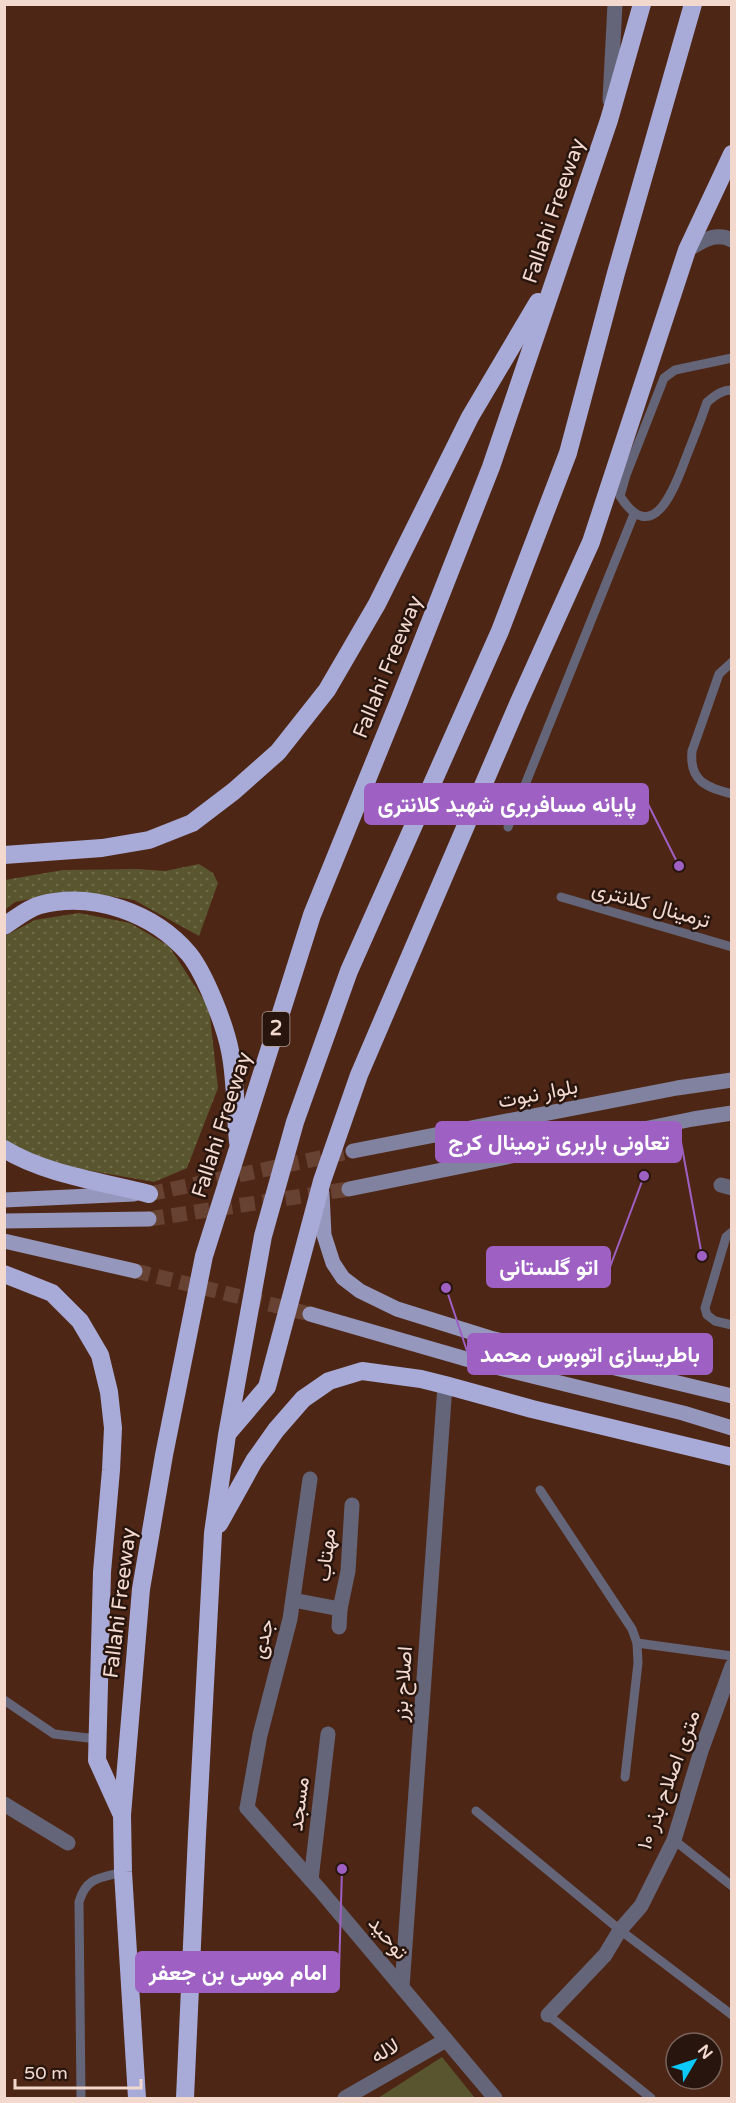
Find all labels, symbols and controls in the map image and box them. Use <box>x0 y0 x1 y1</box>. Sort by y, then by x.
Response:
street label: Fallahi Freeway <box>517 135 591 287</box>
street label: Fallahi Freeway <box>348 592 428 742</box>
callout: پایانه مسافربری شهید کلانتری <box>365 784 648 824</box>
text: پایانه مسافربری شهید کلانتری <box>378 792 636 820</box>
street label: ترمینال کلانتری <box>589 876 713 934</box>
road number: 2 <box>262 1012 290 1046</box>
street label: Fallahi Freeway <box>187 1049 257 1201</box>
street label: بلوار نبوت <box>496 1074 580 1114</box>
callout: تعاونی باربری ترمینال کرج <box>436 1122 681 1162</box>
text: تعاونی باربری ترمینال کرج <box>448 1130 670 1157</box>
callout: اتو گلستانی <box>487 1247 610 1287</box>
text: اتو گلستانی <box>499 1255 599 1281</box>
callout: باطریسازی اتوبوس محمد <box>468 1334 712 1374</box>
text: باطریسازی اتوبوس محمد <box>480 1342 700 1368</box>
street label: Fallahi Freeway <box>98 1526 142 1680</box>
street label: مهتاب <box>311 1527 341 1583</box>
street label: جدی <box>246 1617 280 1661</box>
street label: اصلاح بزر <box>388 1645 419 1724</box>
street label: ۱۰ متری اصلاح بذر <box>632 1707 707 1854</box>
street label: مسجد <box>283 1775 315 1833</box>
street label: توحید <box>363 1911 413 1965</box>
callout: امام موسی بن جعفر <box>136 1952 339 1992</box>
text: امام موسی بن جعفر <box>148 1960 327 1987</box>
north arrow <box>664 2031 724 2091</box>
street label: لاله <box>366 2033 404 2069</box>
text: N <box>693 2041 717 2063</box>
scale bar <box>15 2052 141 2090</box>
text: 50 m <box>24 2062 68 2084</box>

